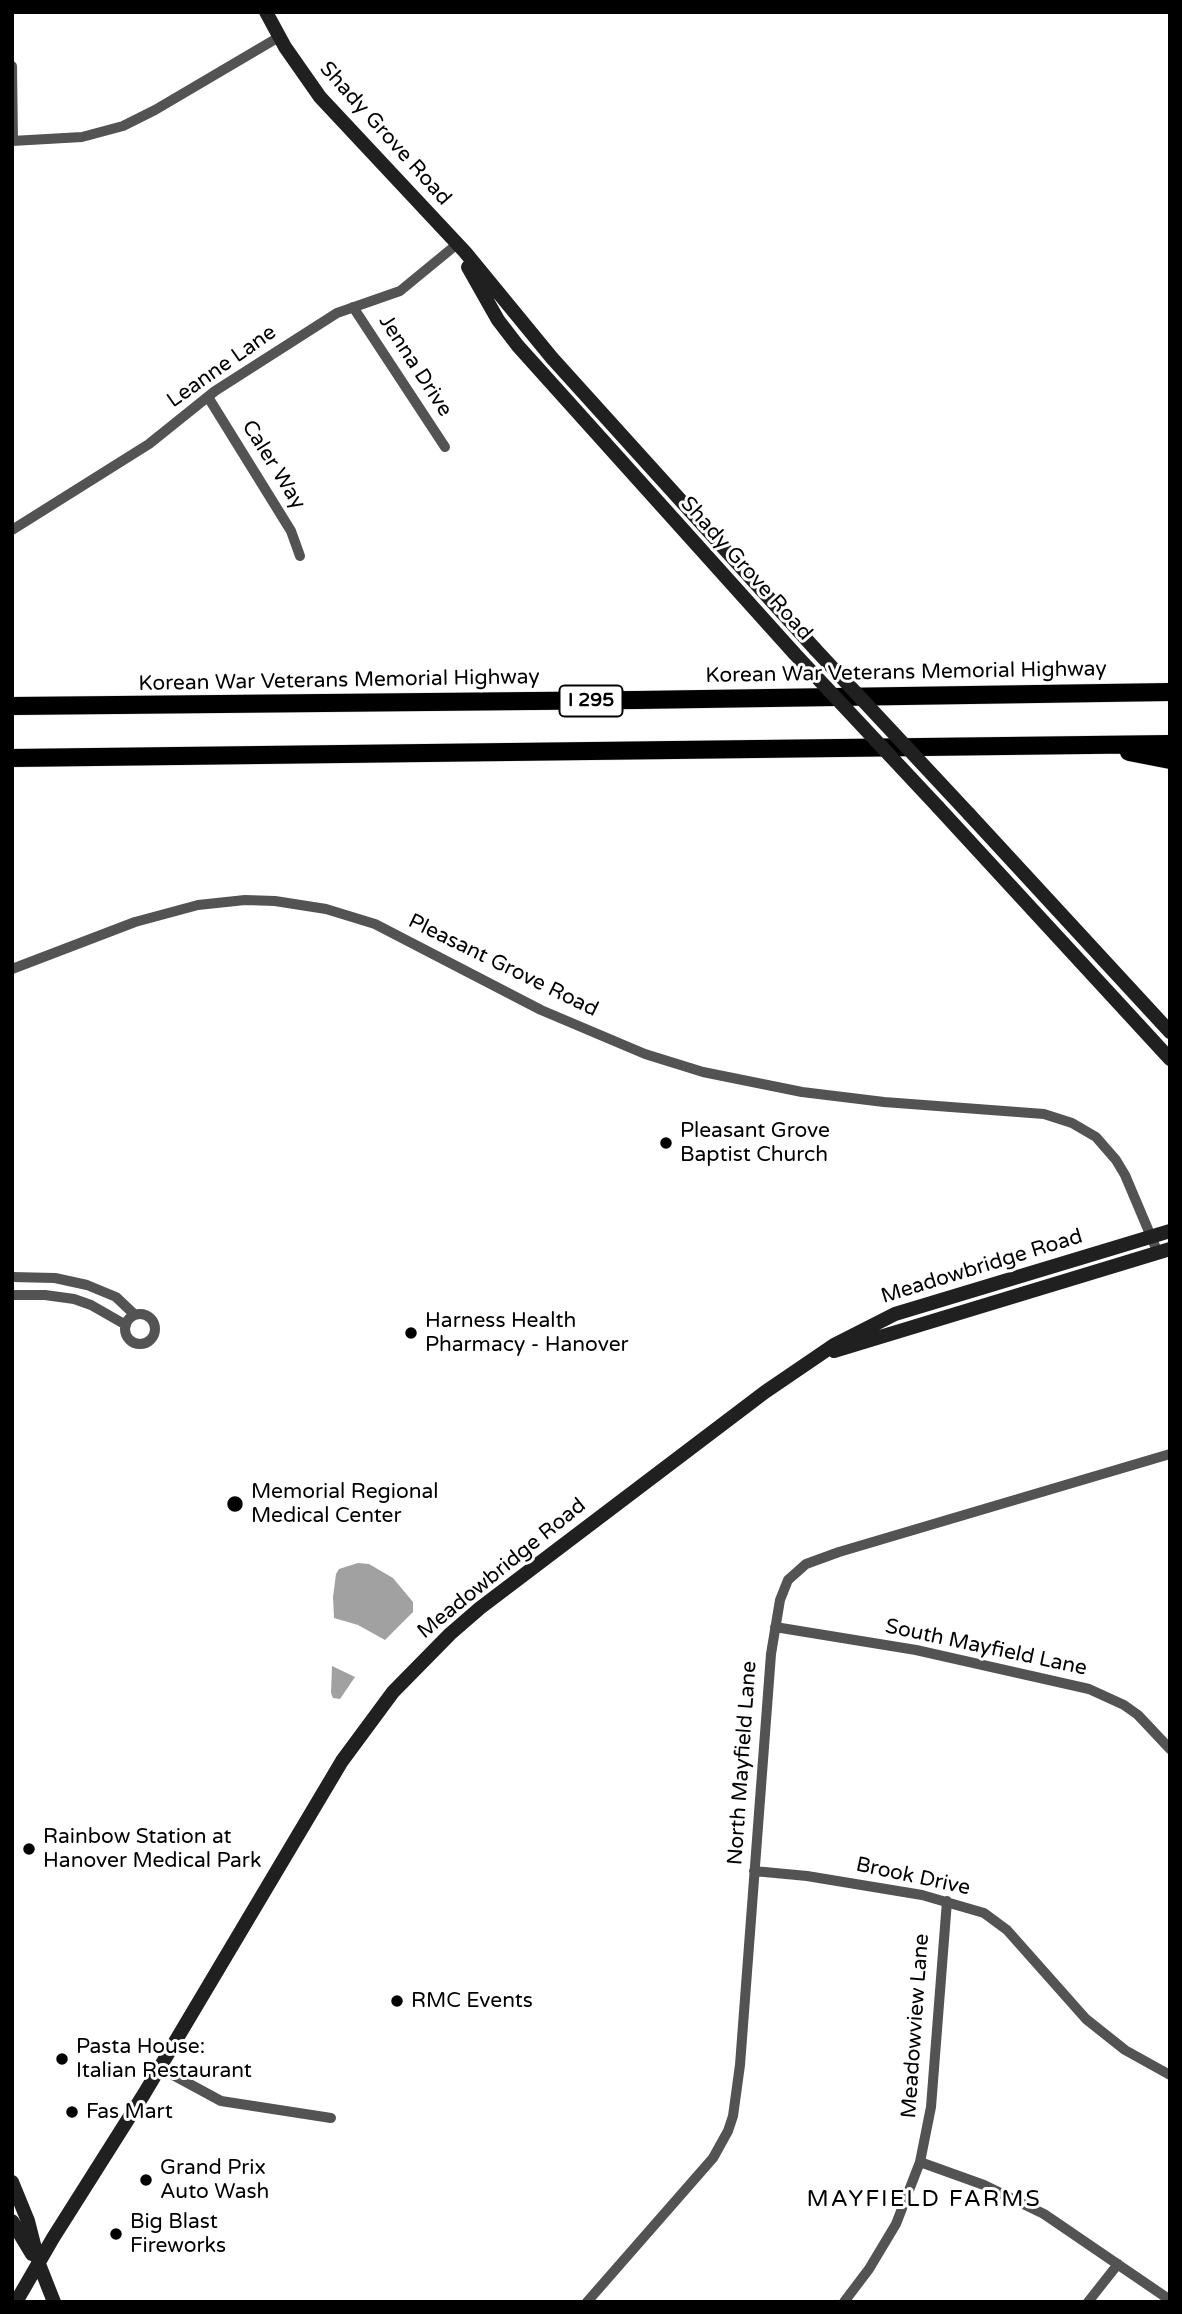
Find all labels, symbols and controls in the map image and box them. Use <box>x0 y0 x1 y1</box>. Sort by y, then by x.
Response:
street label: Shady Grove Road <box>314 57 456 211</box>
street label: Jenna Drive <box>373 310 457 422</box>
street label: Leanne Lane <box>163 320 281 414</box>
street label: Caler Way <box>236 416 310 514</box>
street label: Shady Grove Road <box>675 492 817 646</box>
street label: Korean War Veterans Memorial Highway <box>705 657 1107 689</box>
street label: Korean War Veterans Memorial Highway <box>138 665 540 697</box>
road number: I 295 <box>560 686 622 716</box>
street label: Pleasant Grove Road <box>404 909 602 1023</box>
place label: Pleasant Grove Baptist Church <box>680 1118 830 1168</box>
marker: Pleasant Grove Baptist Church <box>658 1135 674 1151</box>
street label: Meadowbridge Road <box>878 1224 1086 1310</box>
place label: Harness Health Pharmacy - Hanover <box>425 1308 629 1358</box>
marker: Harness Health Pharmacy - Hanover <box>403 1325 419 1341</box>
place label: Memorial Regional Medical Center <box>251 1479 439 1529</box>
street label: Meadowbridge Road <box>413 1493 591 1645</box>
marker: Memorial Regional Medical Center <box>225 1494 245 1514</box>
street label: South Mayfield Lane <box>883 1614 1089 1682</box>
street label: North Mayfield Lane <box>723 1660 763 1866</box>
place label: Rainbow Station at Hanover Medical Park <box>43 1824 261 1874</box>
marker: Rainbow Station at Hanover Medical Park <box>21 1841 37 1857</box>
street label: Brook Drive <box>854 1853 972 1901</box>
street label: Meadowview Lane <box>897 1933 935 2119</box>
place label: RMC Events <box>411 1988 533 2014</box>
marker: RMC Events <box>389 1993 405 2009</box>
place label: Pasta House: Italian Restaurant <box>76 2034 252 2084</box>
marker: Pasta House: Italian Restaurant <box>54 2051 70 2067</box>
place label: Fas Mart <box>86 2099 173 2125</box>
marker: Fas Mart <box>64 2104 80 2120</box>
place label: Grand Prix Auto Wash <box>160 2155 269 2205</box>
marker: Grand Prix Auto Wash <box>138 2172 154 2188</box>
district label: MAYFIELD FARMS <box>808 2186 1040 2214</box>
place label: Big Blast Fireworks <box>130 2209 226 2259</box>
marker: Big Blast Fireworks <box>108 2226 124 2242</box>

